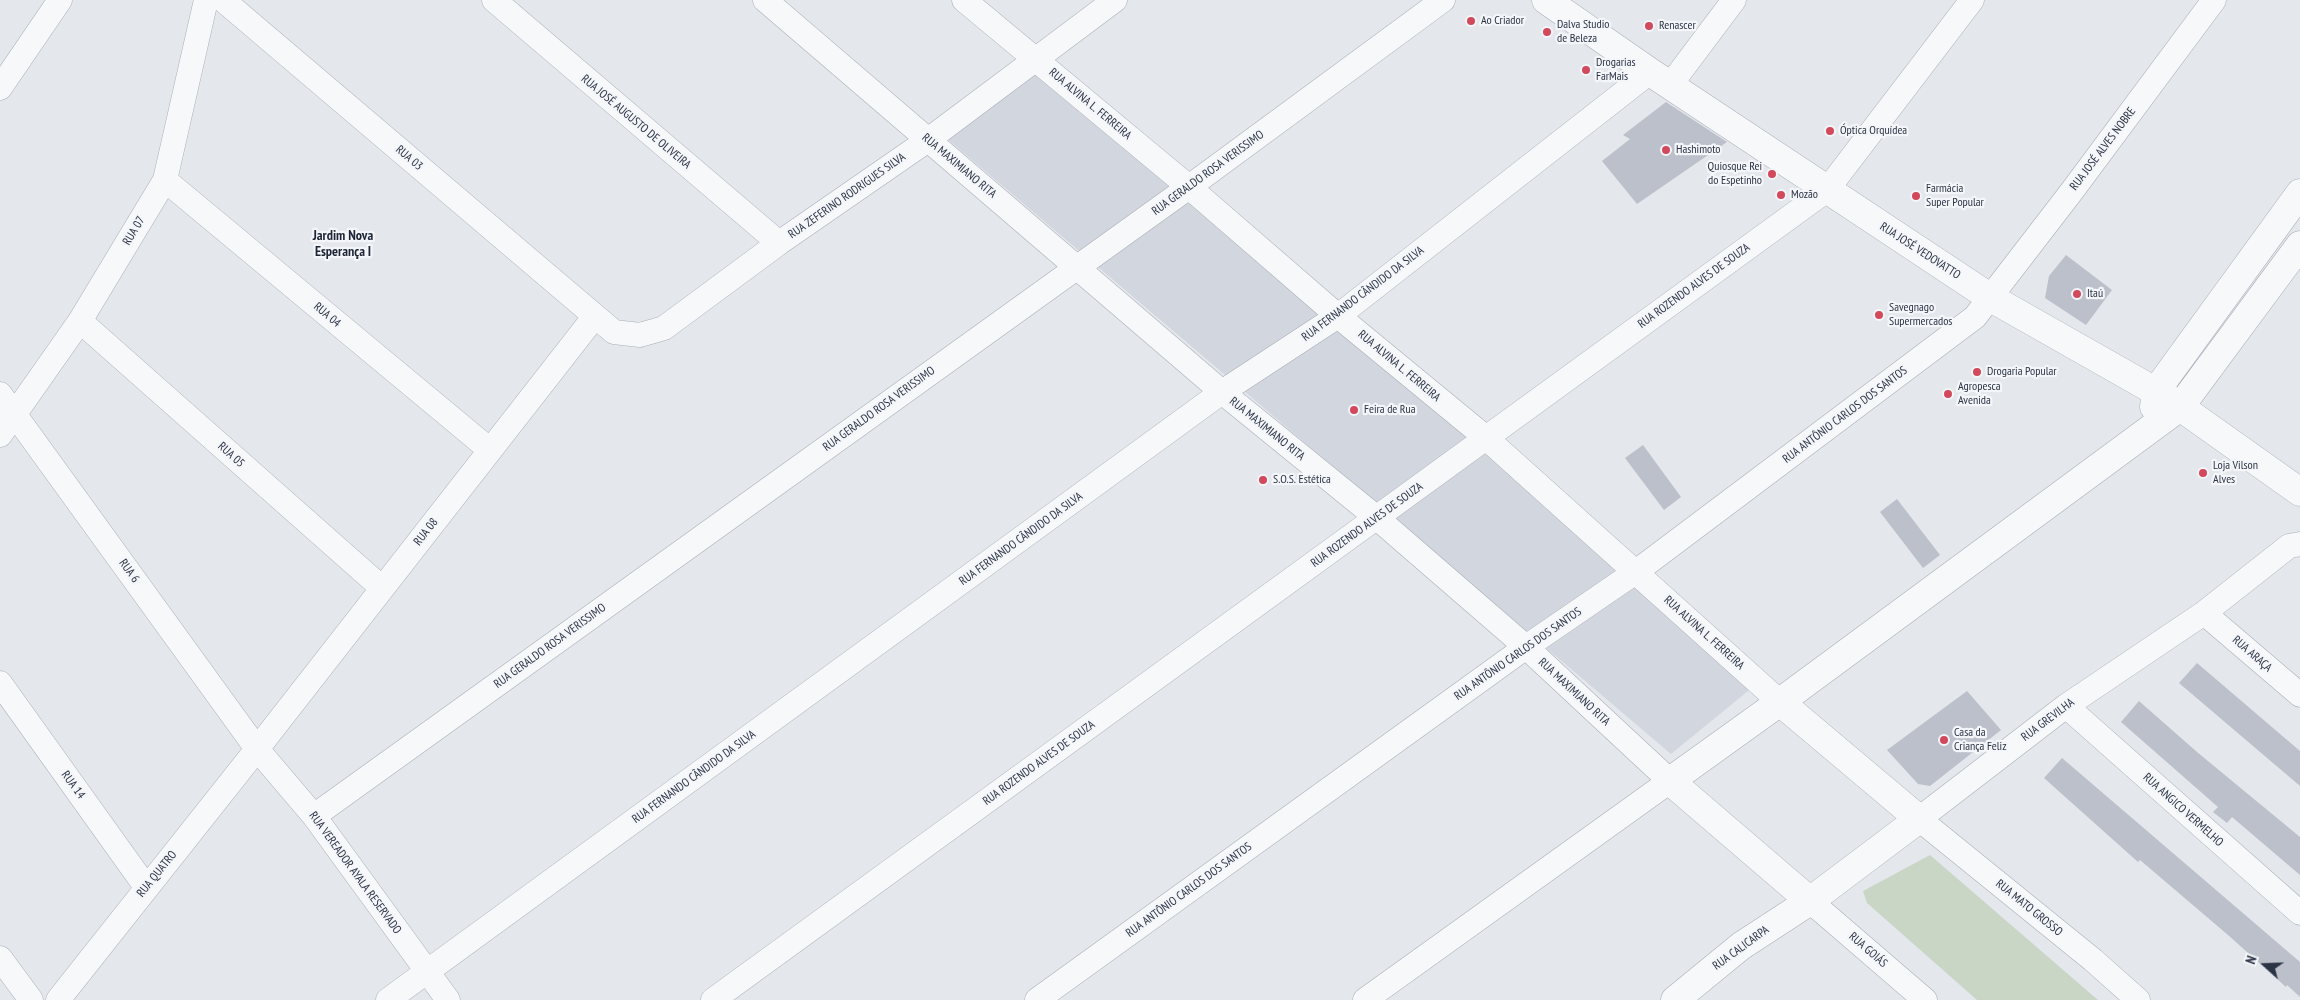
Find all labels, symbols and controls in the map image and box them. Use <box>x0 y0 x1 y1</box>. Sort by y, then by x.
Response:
place label: Ao Criador <box>1481 14 1524 28</box>
marker: Ao Criador <box>1465 15 1477 27</box>
place label: Dalva Studio de Beleza <box>1557 18 1610 46</box>
place label: Renascer <box>1659 19 1696 33</box>
marker: Renascer <box>1643 20 1655 32</box>
marker: Dalva Studio de Beleza <box>1541 26 1553 38</box>
place label: Drogarias FarMais <box>1596 56 1636 84</box>
marker: Drogarias FarMais <box>1580 64 1592 76</box>
street label: RUA ALVINA L. FERREIRA <box>1046 65 1134 143</box>
street label: RUA JOSÉ AUGUSTO DE OLIVEIRA <box>578 72 694 172</box>
street label: RUA JOSÉ ALVES NOBRE <box>2067 105 2139 193</box>
place label: Óptica Orquídea <box>1840 124 1907 138</box>
marker: Óptica Orquídea <box>1824 125 1836 137</box>
street label: RUA GERALDO ROSA VERISSIMO <box>1149 128 1267 218</box>
street label: RUA MAXIMIANO RITA <box>919 131 999 201</box>
street label: RUA 03 <box>392 143 426 173</box>
place label: Hashimoto <box>1676 143 1721 157</box>
marker: Hashimoto <box>1660 144 1672 156</box>
street label: RUA ZEFERINO RODRIGUES SILVA <box>786 150 908 242</box>
place label: Quiosque Rei do Espetinho <box>1708 160 1762 188</box>
marker: Quiosque Rei do Espetinho <box>1766 168 1778 180</box>
place label: Farmácia Super Popular <box>1926 182 1984 210</box>
place label: Mozão <box>1791 188 1818 202</box>
marker: Mozão <box>1775 189 1787 201</box>
marker: Farmácia Super Popular <box>1910 190 1922 202</box>
street label: RUA 07 <box>120 214 148 248</box>
street label: RUA JOSÉ VEDOVATTO <box>1877 220 1963 282</box>
district label: Jardim Nova Esperança I <box>313 228 373 260</box>
street label: RUA ROZENDO ALVES DE SOUZA <box>1635 240 1753 332</box>
street label: RUA FERNANDO CÂNDIDO DA SILVA <box>1299 243 1427 345</box>
place label: Itaú <box>2087 287 2103 301</box>
marker: Itaú <box>2071 288 2083 300</box>
street label: RUA 04 <box>310 300 344 330</box>
place label: Savegnago Supermercados <box>1889 301 1952 329</box>
marker: Savegnago Supermercados <box>1873 309 1885 321</box>
street label: RUA ALVINA L. FERREIRA <box>1355 327 1443 405</box>
street label: RUA GERALDO ROSA VERISSIMO <box>820 364 938 454</box>
street label: RUA ANTÔNIO CARLOS DOS SANTOS <box>1780 364 1910 466</box>
place label: Drogaria Popular <box>1987 365 2057 379</box>
marker: Drogaria Popular <box>1971 366 1983 378</box>
place label: Agropesca Avenida <box>1958 380 2001 408</box>
marker: Agropesca Avenida <box>1942 388 1954 400</box>
street label: RUA MAXIMIANO RITA <box>1226 394 1308 464</box>
place label: Feira de Rua <box>1364 403 1416 417</box>
marker: Feira de Rua <box>1348 404 1360 416</box>
street label: RUA 05 <box>215 439 247 471</box>
place label: Loja Vilson Alves <box>2213 459 2258 487</box>
marker: Loja Vilson Alves <box>2197 467 2209 479</box>
place label: S.O.S. Estética <box>1273 473 1331 487</box>
marker: S.O.S. Estética <box>1257 474 1269 486</box>
street label: RUA ROZENDO ALVES DE SOUZA <box>1308 479 1426 571</box>
street label: RUA FERNANDO CÂNDIDO DA SILVA <box>957 489 1085 589</box>
street label: RUA 08 <box>411 515 441 549</box>
street label: RUA 6 <box>116 556 142 586</box>
street label: RUA ALVINA L. FERREIRA <box>1661 593 1747 673</box>
street label: RUA GERALDO ROSA VERISSIMO <box>491 601 609 691</box>
street label: RUA ANTÔNIO CARLOS DOS SANTOS <box>1452 605 1584 703</box>
street label: RUA ARAÇA <box>2229 633 2275 675</box>
street label: RUA MAXIMIANO RITA <box>1535 655 1613 729</box>
street label: RUA GREVILHA <box>2019 695 2077 745</box>
street label: RUA ROZENDO ALVES DE SOUZA <box>980 717 1098 809</box>
place label: Casa da Criança Feliz <box>1954 726 2007 754</box>
street label: RUA FERNANDO CÂNDIDO DA SILVA <box>630 727 758 827</box>
marker: Casa da Criança Feliz <box>1938 734 1950 746</box>
street label: RUA 14 <box>58 768 88 802</box>
street label: RUA ANGICO VERMELHO <box>2140 770 2226 850</box>
street label: RUA VEREADOR AYALA RESERVADO <box>306 809 404 937</box>
street label: RUA ANTÔNIO CARLOS DOS SANTOS <box>1123 840 1255 940</box>
street label: RUA QUATRO <box>134 848 180 900</box>
street label: RUA MATO GROSSO <box>1993 877 2065 939</box>
street label: RUA CALICARPA <box>1710 923 1772 973</box>
street label: RUA GOIÁS <box>1846 929 1890 971</box>
north arrow <box>2240 940 2290 990</box>
text: N <box>2241 953 2261 967</box>

